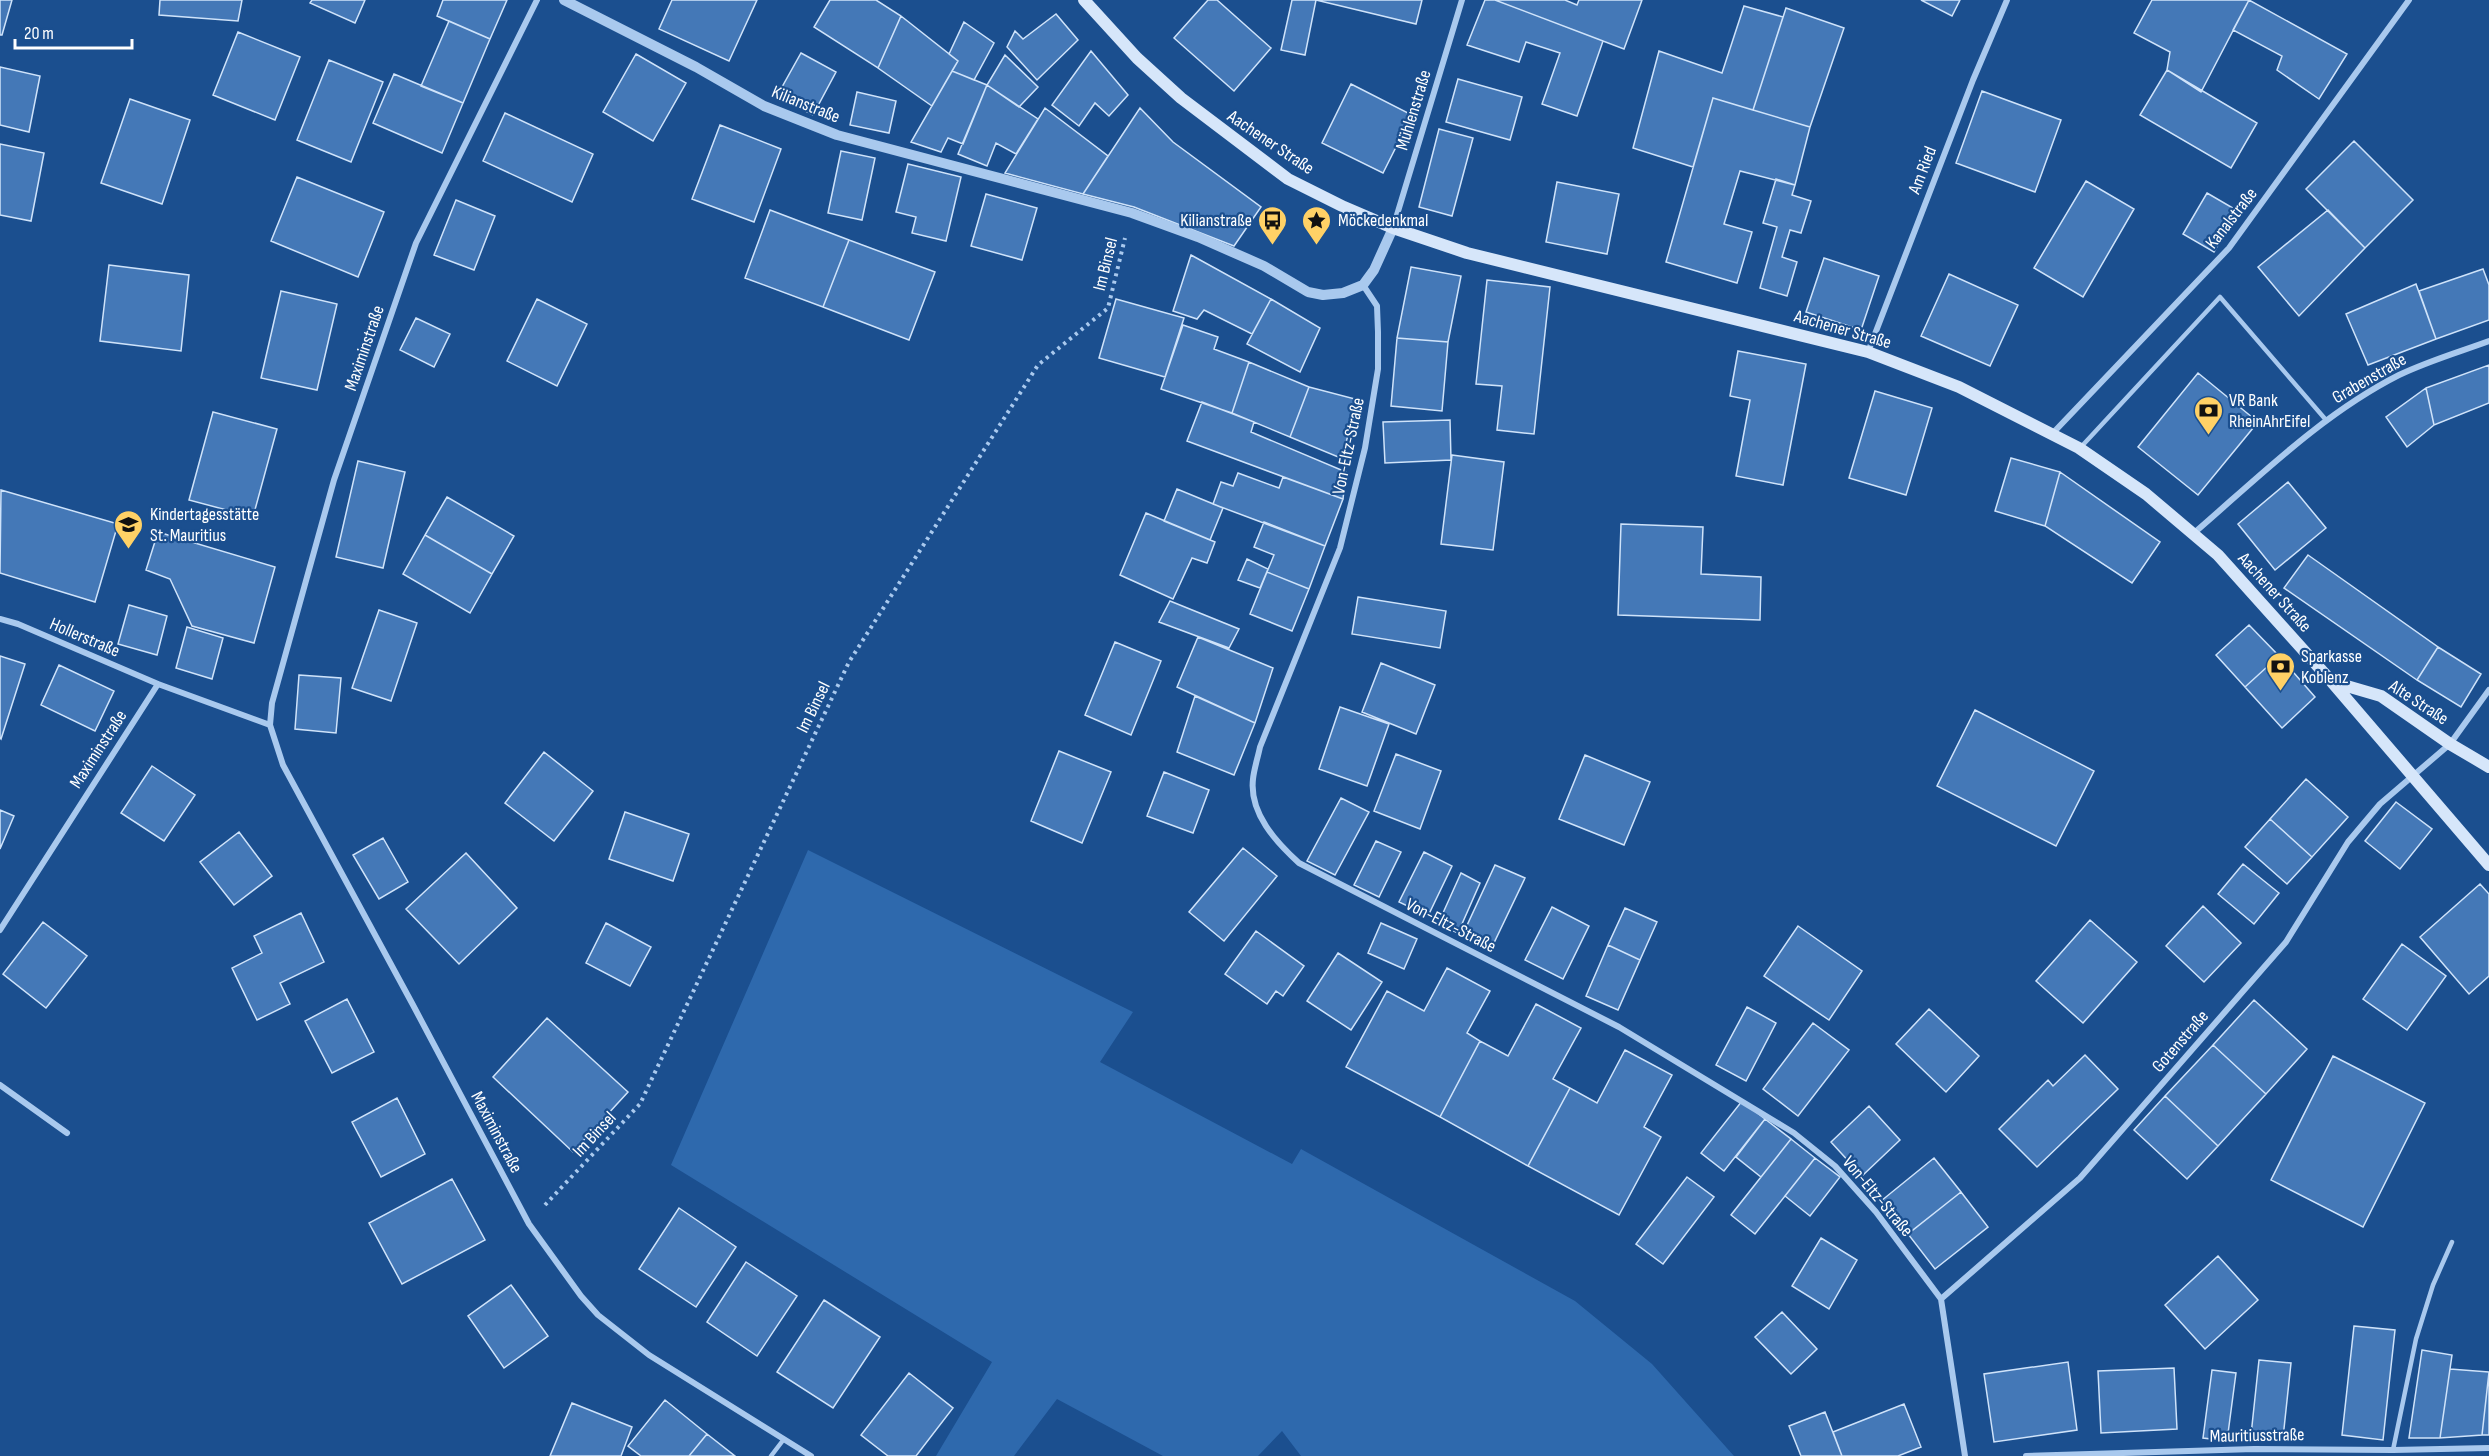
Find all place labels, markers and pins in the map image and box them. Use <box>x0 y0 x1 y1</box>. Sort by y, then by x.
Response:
bus stop icon: Kilianstraße <box>1257 204 1289 246</box>
place icon: Möckedenkmal <box>1301 204 1333 246</box>
place label: Kilianstraße <box>1180 210 1252 231</box>
place label: Möckedenkmal <box>1338 210 1428 231</box>
place label: VR Bank RheinAhrEifel <box>2229 390 2310 432</box>
bank icon: VR Bank RheinAhrEifel <box>2192 394 2224 436</box>
place label: Kindertagesstätte St. Mauritius <box>150 504 259 546</box>
school or university icon: Kindertagesstätte St. Mauritius <box>113 508 145 550</box>
place label: Sparkasse Koblenz <box>2301 646 2362 688</box>
bank icon: Sparkasse Koblenz <box>2264 650 2296 692</box>

